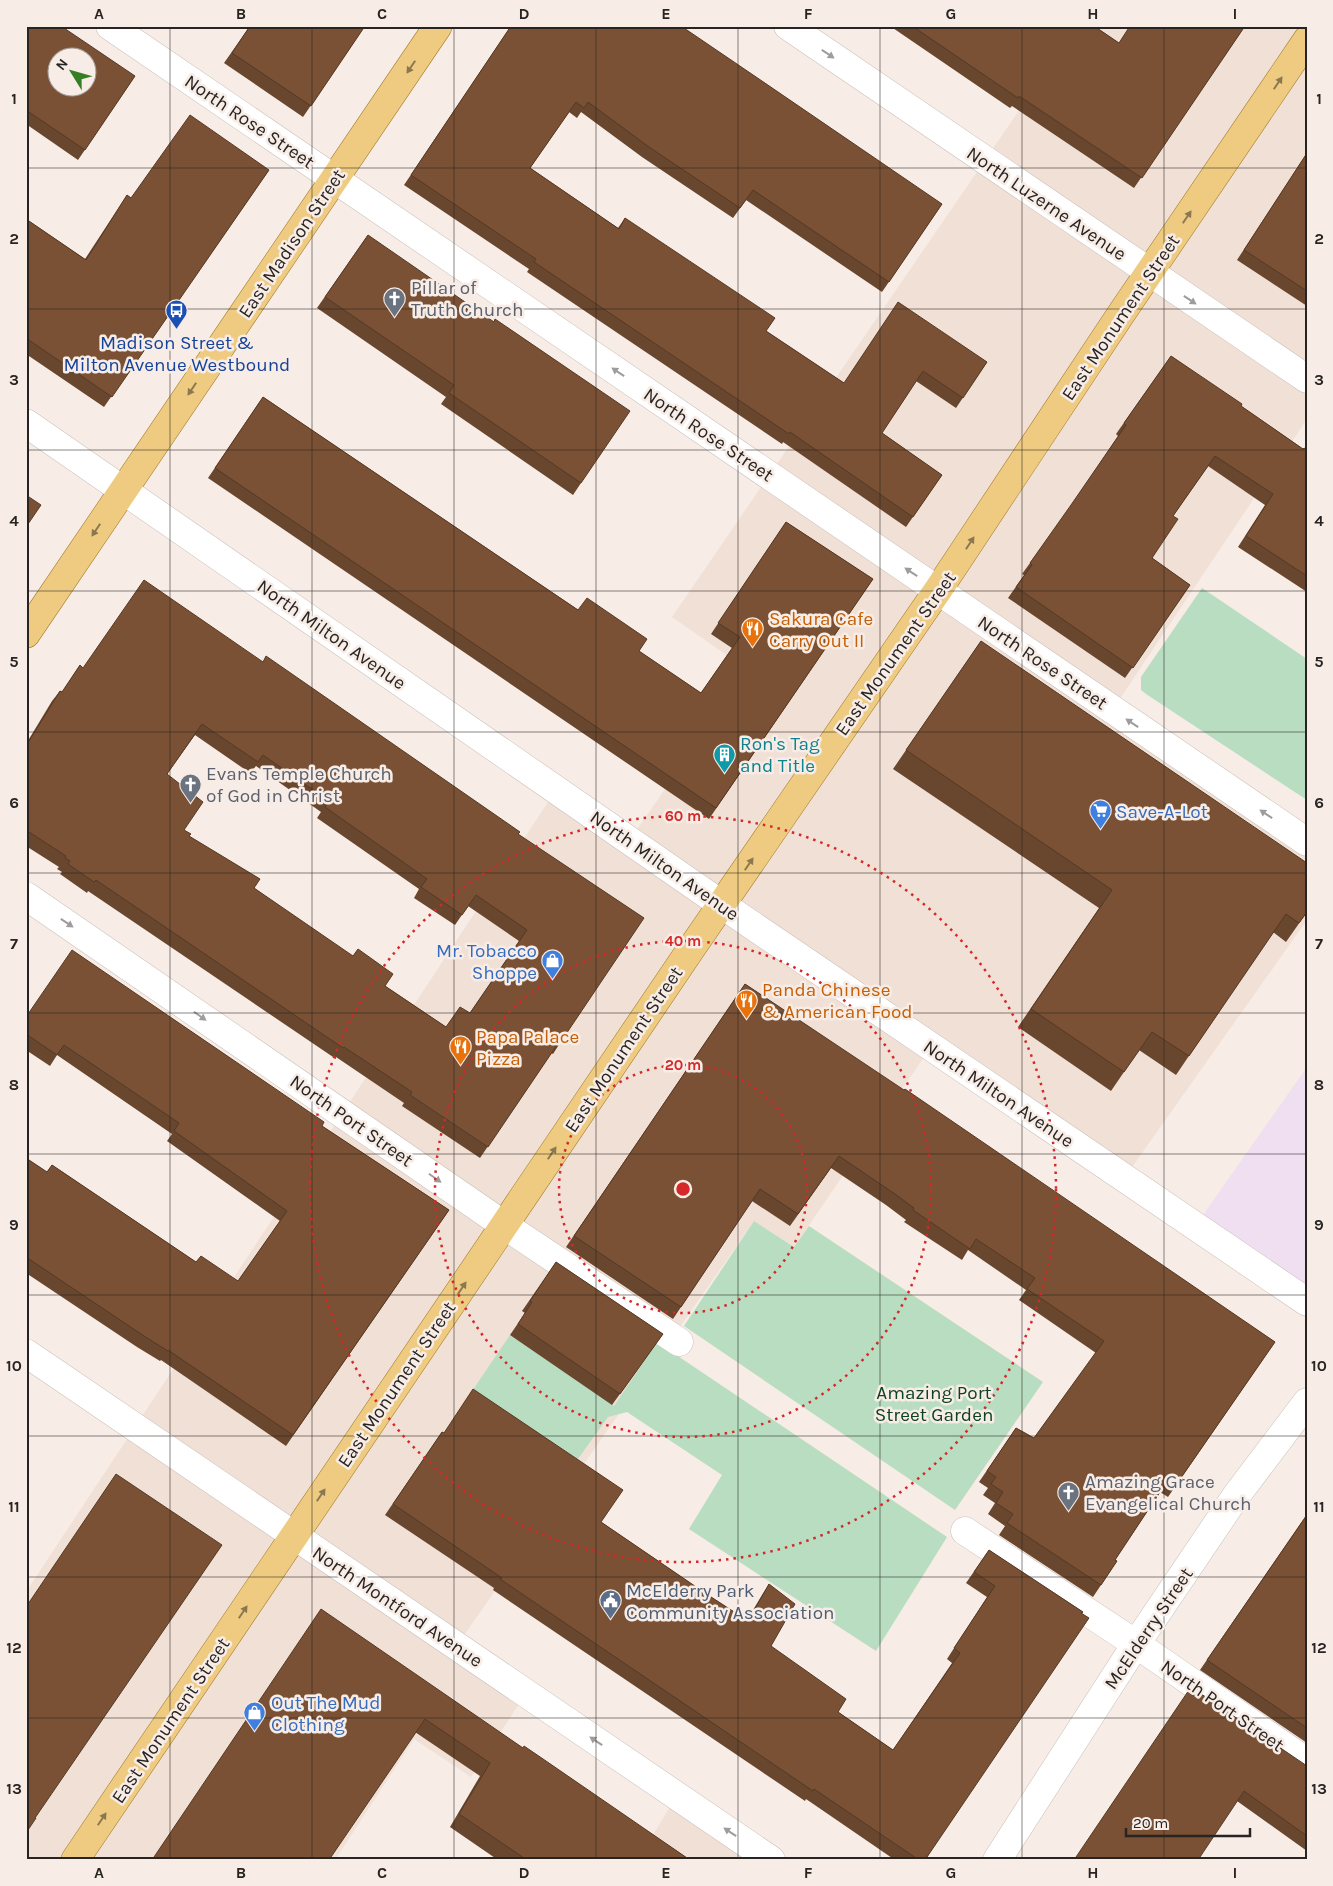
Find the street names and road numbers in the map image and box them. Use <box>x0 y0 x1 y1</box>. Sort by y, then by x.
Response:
street label: North Rose Street <box>180 70 319 173</box>
street label: North Luzerne Avenue <box>962 142 1130 265</box>
street label: East Madison Street <box>234 165 350 322</box>
street label: East Monument Street <box>1057 231 1184 405</box>
street label: North Rose Street <box>639 383 778 486</box>
street label: East Monument Street <box>831 567 961 740</box>
street label: North Milton Avenue <box>253 575 410 694</box>
street label: North Rose Street <box>973 611 1112 714</box>
street label: North Milton Avenue <box>586 806 743 925</box>
street label: East Monument Street <box>560 963 687 1137</box>
street label: North Milton Avenue <box>919 1035 1078 1152</box>
street label: North Port Street <box>286 1070 417 1171</box>
street label: East Monument Street <box>333 1298 460 1472</box>
street label: North Montford Avenue <box>308 1542 487 1672</box>
street label: McElderry Street <box>1100 1563 1198 1694</box>
street label: East Monument Street <box>107 1634 234 1808</box>
street label: North Port Street <box>1157 1655 1288 1756</box>

